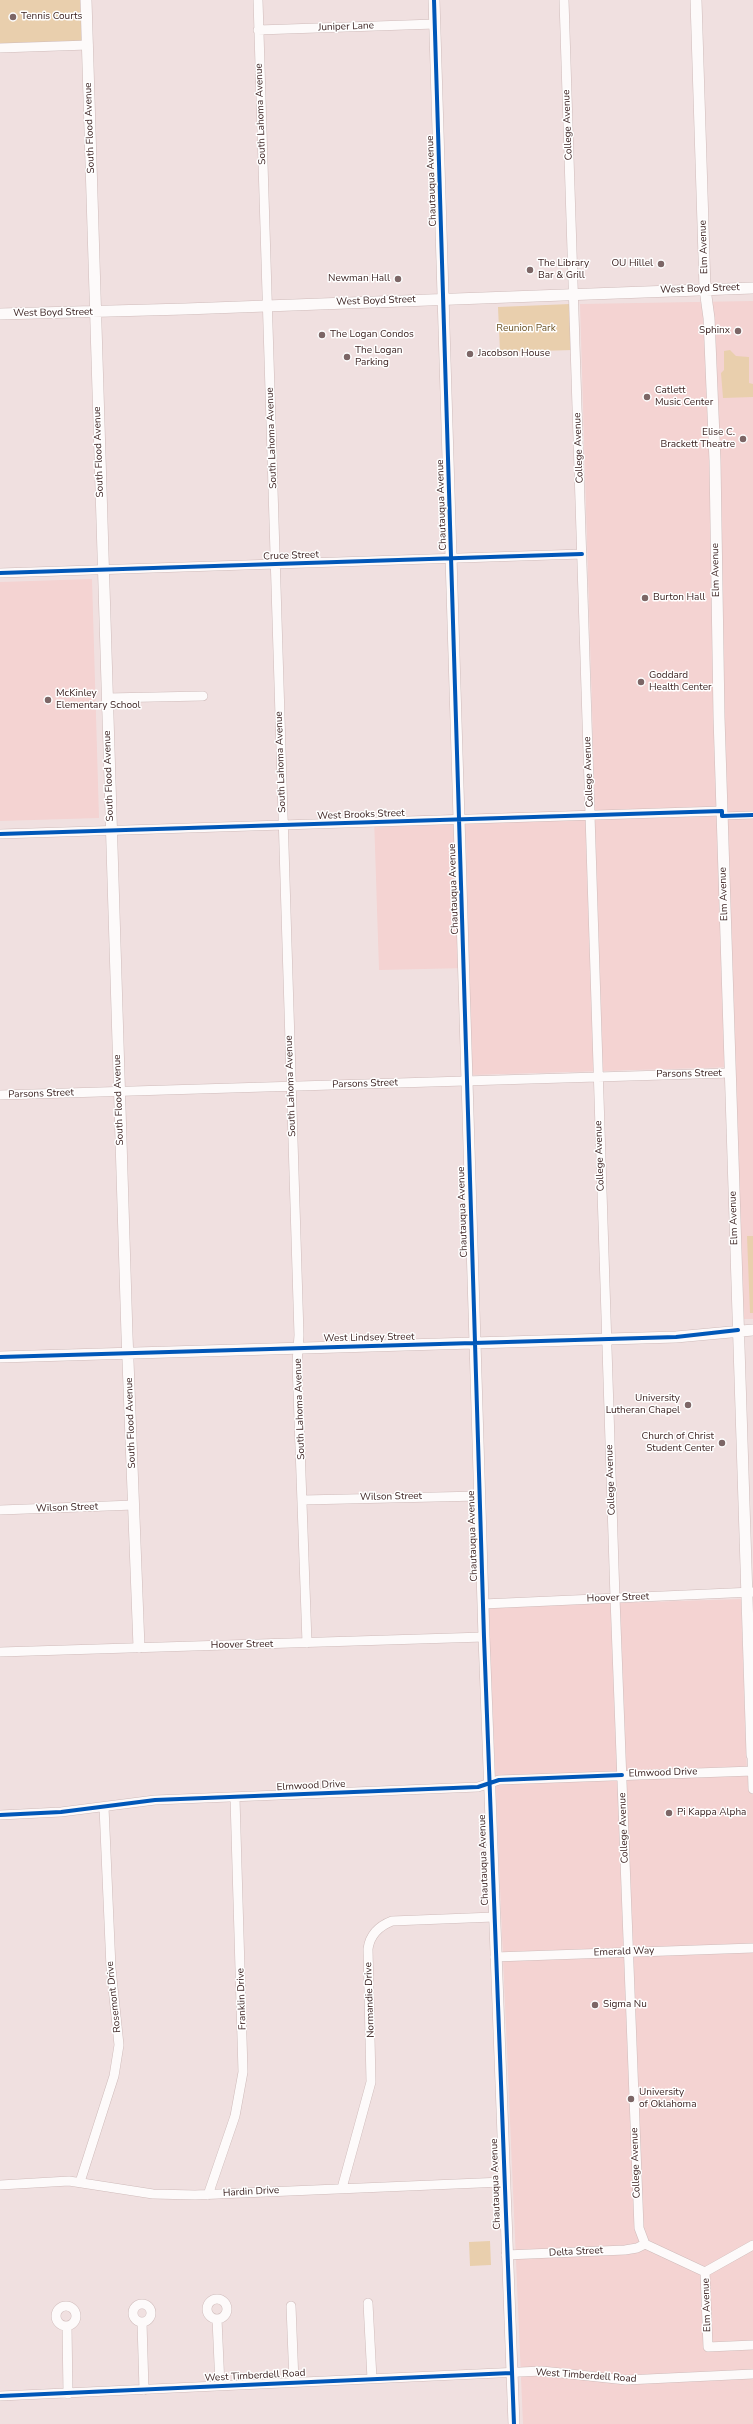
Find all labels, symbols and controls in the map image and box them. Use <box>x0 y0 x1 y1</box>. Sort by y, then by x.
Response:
place label: Tennis Courts <box>21 11 82 23</box>
marker: Tennis Courts <box>8 12 18 22</box>
street label: Juniper Lane <box>318 20 374 34</box>
street label: South Lahoma Avenue <box>253 63 269 165</box>
street label: South Flood Avenue <box>82 82 98 174</box>
street label: College Avenue <box>561 89 575 161</box>
street label: Chautauqua Avenue <box>424 135 440 227</box>
street label: Elm Avenue <box>697 220 711 274</box>
place label: The Library Bar & Grill <box>538 258 589 282</box>
place label: OU Hillel <box>611 258 653 270</box>
marker: OU Hillel <box>656 259 666 269</box>
marker: The Library Bar & Grill <box>525 265 535 275</box>
place label: Newman Hall <box>328 273 390 285</box>
marker: Newman Hall <box>393 274 403 284</box>
street label: West Boyd Street <box>660 282 740 296</box>
street label: West Boyd Street <box>336 294 416 308</box>
street label: West Boyd Street <box>13 306 93 320</box>
park label: Reunion Park <box>496 323 556 335</box>
place label: Sphinx <box>699 325 730 337</box>
marker: Sphinx <box>733 326 743 336</box>
place label: The Logan Condos <box>330 329 414 341</box>
marker: The Logan Condos <box>317 330 327 340</box>
place label: The Logan Parking <box>355 345 402 368</box>
place label: Jacobson House <box>478 348 550 360</box>
marker: Jacobson House <box>465 349 475 359</box>
marker: The Logan Parking <box>342 352 352 362</box>
place label: Catlett Music Center <box>655 385 713 408</box>
street label: South Lahoma Avenue <box>264 387 280 489</box>
marker: Catlett Music Center <box>642 392 652 402</box>
street label: South Flood Avenue <box>91 406 107 498</box>
street label: College Avenue <box>572 412 586 484</box>
place label: Elise C. Brackett Theatre <box>660 427 735 450</box>
marker: Elise C. Brackett Theatre <box>738 434 748 444</box>
street label: Chautauqua Avenue <box>434 459 450 551</box>
street label: Elm Avenue <box>710 543 722 597</box>
street label: Cruce Street <box>263 549 319 563</box>
place label: Burton Hall <box>653 592 705 604</box>
marker: Burton Hall <box>640 593 650 603</box>
place label: Goddard Health Center <box>649 670 712 694</box>
marker: Goddard Health Center <box>636 677 646 687</box>
place label: McKinley Elementary School <box>56 688 141 712</box>
marker: McKinley Elementary School <box>43 695 53 705</box>
street label: South Lahoma Avenue <box>273 711 289 813</box>
street label: South Flood Avenue <box>101 730 117 822</box>
street label: College Avenue <box>582 736 596 808</box>
street label: West Brooks Street <box>317 807 405 823</box>
street label: Chautauqua Avenue <box>446 843 462 935</box>
street label: Elm Avenue <box>717 867 731 921</box>
street label: South Lahoma Avenue <box>283 1035 299 1137</box>
street label: South Flood Avenue <box>111 1054 127 1146</box>
street label: Parsons Street <box>656 1067 722 1081</box>
street label: Parsons Street <box>332 1077 398 1091</box>
street label: Parsons Street <box>8 1087 74 1101</box>
street label: College Avenue <box>593 1120 607 1192</box>
street label: Chautauqua Avenue <box>455 1166 471 1258</box>
street label: Elm Avenue <box>727 1191 741 1245</box>
street label: West Lindsey Street <box>323 1331 415 1345</box>
street label: South Lahoma Avenue <box>292 1358 308 1460</box>
street label: South Flood Avenue <box>123 1377 139 1469</box>
place label: University Lutheran Chapel <box>606 1393 680 1416</box>
marker: University Lutheran Chapel <box>683 1400 693 1410</box>
place label: Church of Christ Student Center <box>642 1431 714 1454</box>
marker: Church of Christ Student Center <box>717 1438 727 1448</box>
street label: College Avenue <box>604 1444 618 1516</box>
street label: Wilson Street <box>360 1490 422 1504</box>
street label: Chautauqua Avenue <box>465 1490 481 1582</box>
street label: Wilson Street <box>36 1501 98 1515</box>
street label: Hoover Street <box>587 1591 649 1605</box>
street label: Hoover Street <box>211 1638 273 1652</box>
street label: Elmwood Drive <box>628 1766 698 1780</box>
street label: Elmwood Drive <box>276 1778 346 1794</box>
street label: College Avenue <box>617 1792 631 1864</box>
place label: Pi Kappa Alpha <box>677 1807 746 1819</box>
marker: Pi Kappa Alpha <box>664 1808 674 1818</box>
street label: Chautauqua Avenue <box>476 1814 492 1906</box>
street label: Emerald Way <box>593 1945 655 1959</box>
street label: Rosemont Drive <box>104 1961 124 2033</box>
street label: Normandie Drive <box>363 1962 377 2038</box>
street label: Franklin Drive <box>235 1968 249 2030</box>
place label: Sigma Nu <box>603 1999 647 2011</box>
marker: Sigma Nu <box>590 2000 600 2010</box>
place label: University of Oklahoma <box>639 2087 696 2110</box>
marker: University of Oklahoma <box>626 2094 636 2104</box>
street label: College Avenue <box>629 2127 643 2199</box>
street label: Chautauqua Avenue <box>488 2138 504 2230</box>
street label: Hardin Drive <box>222 2185 280 2199</box>
street label: Delta Street <box>549 2245 603 2259</box>
street label: Elm Avenue <box>700 2278 714 2332</box>
street label: West Timberdell Road <box>535 2366 637 2386</box>
street label: West Timberdell Road <box>204 2367 306 2385</box>

